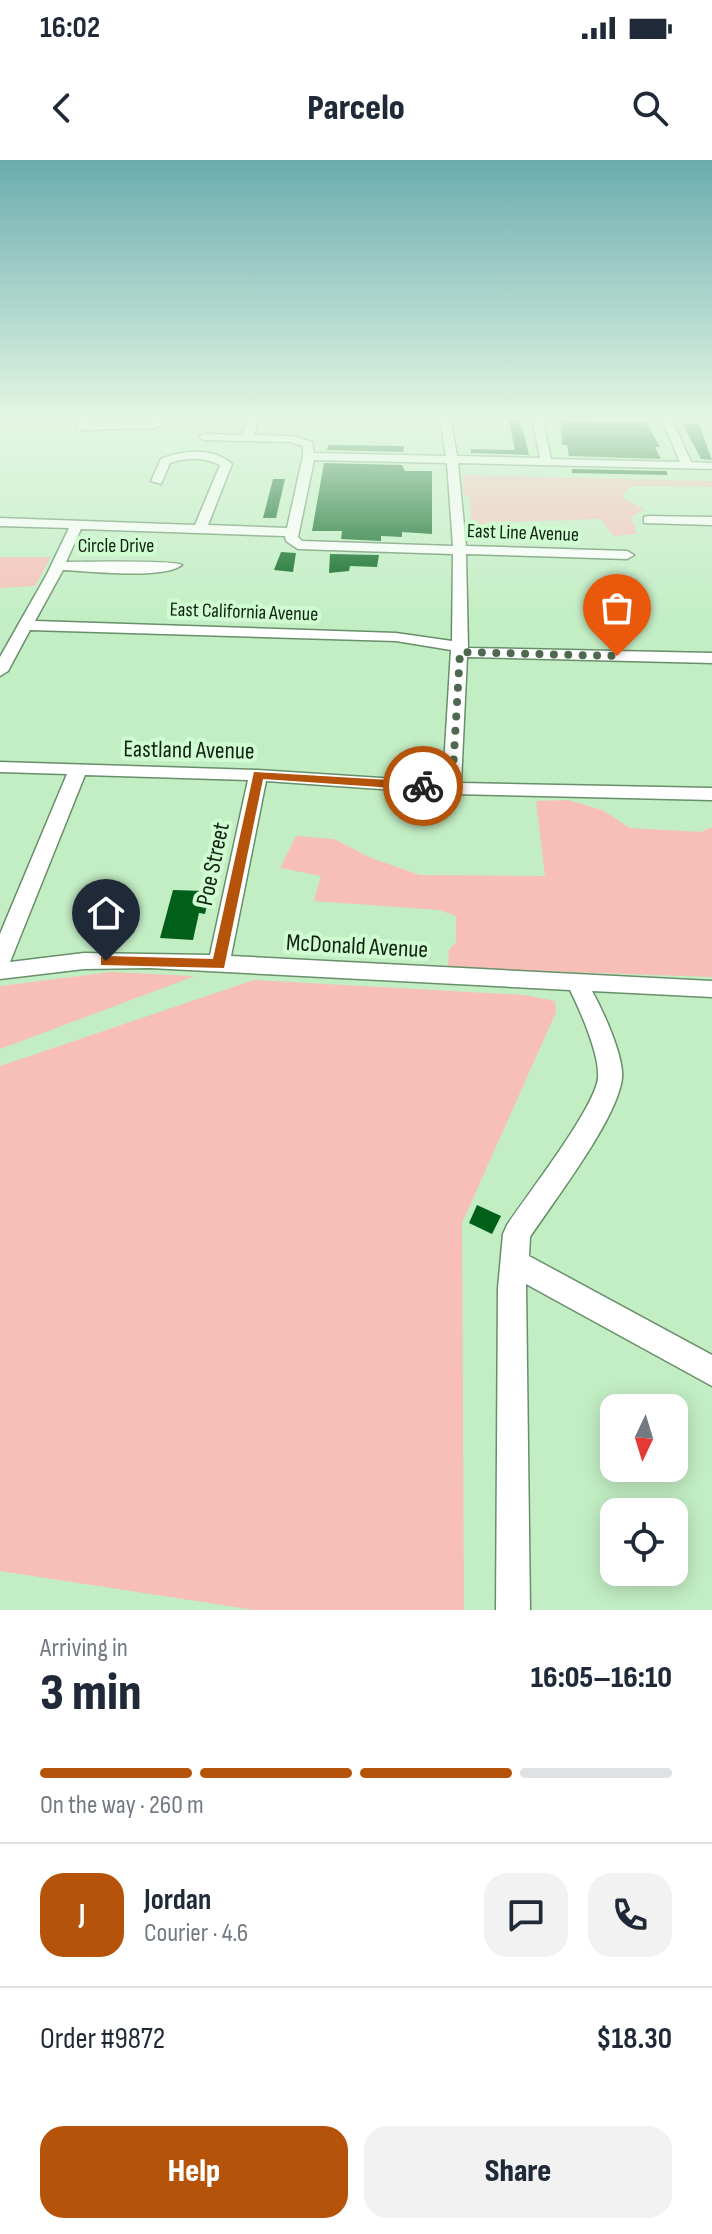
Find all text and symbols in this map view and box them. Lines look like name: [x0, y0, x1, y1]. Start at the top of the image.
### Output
text: 16:02: [40, 10, 100, 46]
icon: back: [40, 86, 84, 130]
icon: search: [628, 86, 672, 130]
text: Parcelo: [307, 87, 405, 130]
street label: East Line Avenue: [467, 519, 579, 547]
street label: Circle Drive: [78, 534, 154, 558]
pin: [583, 574, 651, 656]
icon: bag: [595, 586, 639, 630]
street label: East California Avenue: [169, 597, 319, 627]
street label: Eastland Avenue: [123, 734, 255, 766]
courier: [383, 746, 463, 826]
icon: bike: [401, 764, 445, 808]
street label: Poe Street: [190, 820, 236, 908]
pin: [72, 879, 140, 961]
icon: home: [84, 891, 128, 935]
street label: McDonald Avenue: [285, 928, 429, 964]
north arrow: [600, 1394, 688, 1482]
map controls: [600, 1394, 688, 1586]
button: locate: [600, 1498, 688, 1586]
text: Arriving in: [40, 1633, 128, 1664]
text: 16:05–16:10: [531, 1660, 672, 1696]
text: 3 min: [40, 1662, 142, 1725]
text: On the way · 260 m: [40, 1790, 204, 1821]
button: chat: [484, 1873, 568, 1957]
button: phone: [588, 1873, 672, 1957]
text: Jordan: [144, 1882, 211, 1918]
text: J: [79, 1897, 85, 1933]
text: Courier · 4.6: [144, 1918, 248, 1949]
text: Order #9872: [40, 2021, 165, 2057]
text: $18.30: [596, 2021, 672, 2057]
button: Help: [40, 2126, 348, 2218]
button: Share: [364, 2126, 672, 2218]

